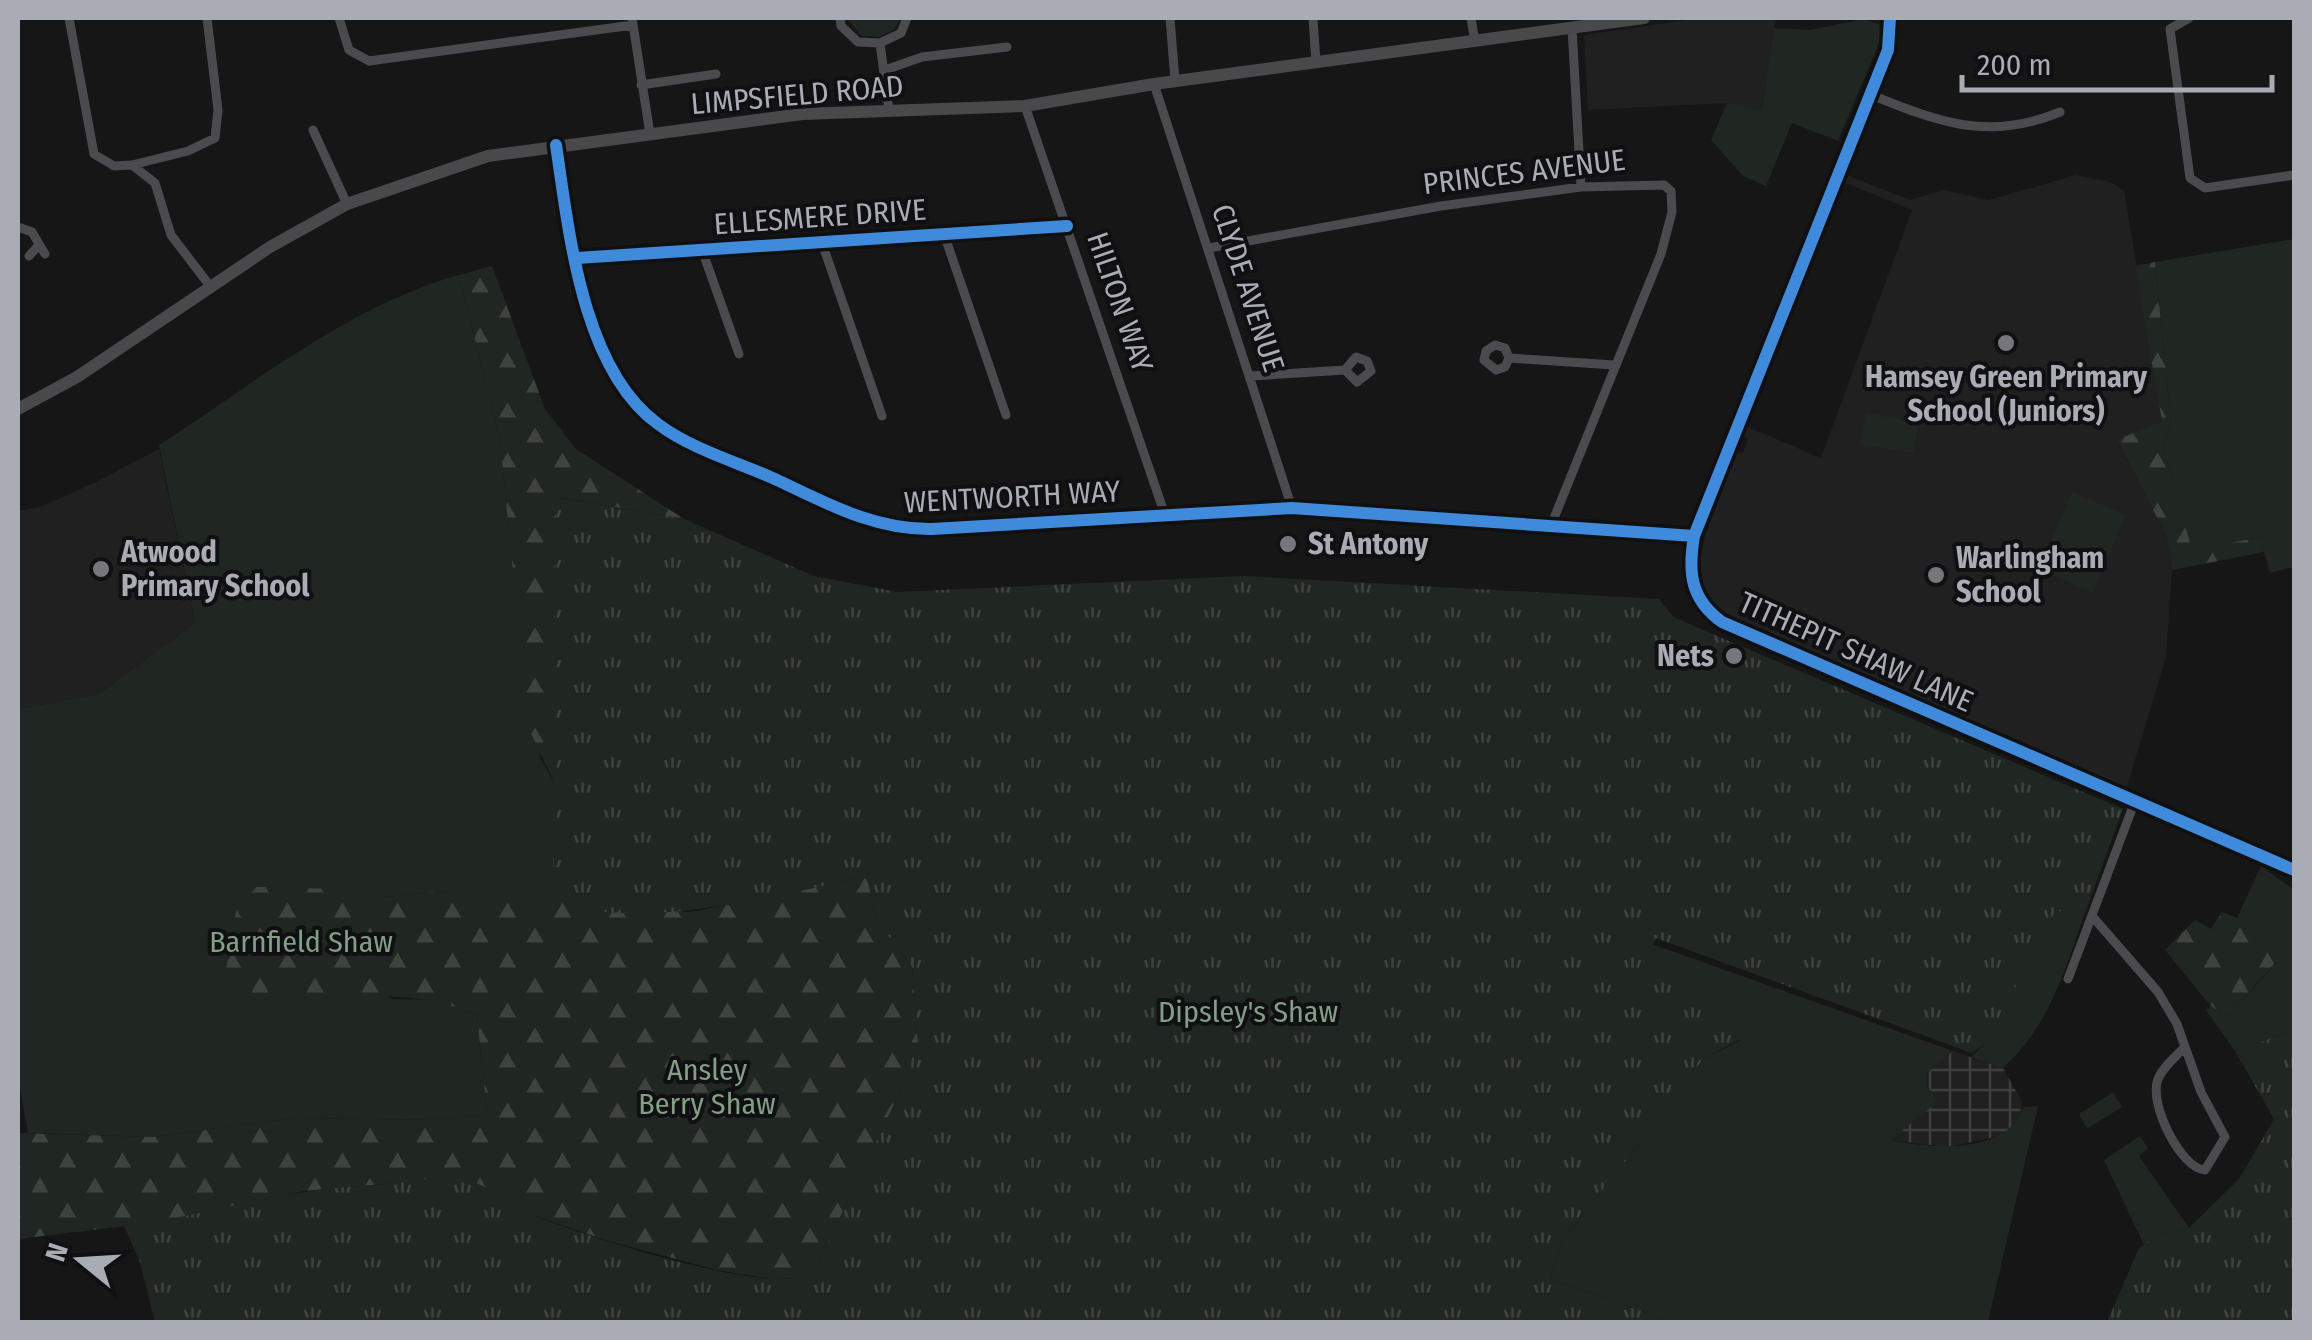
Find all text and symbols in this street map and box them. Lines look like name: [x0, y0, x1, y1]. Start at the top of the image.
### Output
scale bar: [1962, 30, 2272, 92]
text: 200 m: [1977, 47, 2052, 83]
street label: LIMPSFIELD ROAD: [689, 68, 905, 122]
street label: PRINCES AVENUE: [1421, 142, 1627, 202]
street label: ELLESMERE DRIVE: [713, 192, 927, 242]
street label: CLYDE AVENUE: [1204, 200, 1292, 376]
street label: HILTON WAY: [1079, 227, 1161, 377]
marker: Hamsey Green Primary School (Juniors): [1995, 332, 2017, 354]
place label: Hamsey Green Primary School (Juniors): [1865, 359, 2148, 429]
street label: WENTWORTH WAY: [903, 473, 1121, 521]
place label: St Antony: [1308, 526, 1429, 562]
marker: St Antony: [1277, 533, 1299, 555]
place label: Atwood Primary School: [120, 534, 310, 604]
place label: Warlingham School: [1956, 540, 2104, 610]
marker: Atwood Primary School: [90, 558, 112, 580]
marker: Warlingham School: [1925, 564, 1947, 586]
street label: TITHEPIT SHAW LANE: [1734, 584, 1978, 720]
place label: Nets: [1657, 638, 1714, 674]
marker: Nets: [1723, 645, 1745, 667]
park label: Barnfield Shaw: [209, 924, 393, 960]
park label: Dipsley's Shaw: [1158, 994, 1338, 1030]
park label: Ansley Berry Shaw: [638, 1052, 776, 1122]
north arrow: [30, 1210, 130, 1310]
text: N: [38, 1239, 75, 1266]

